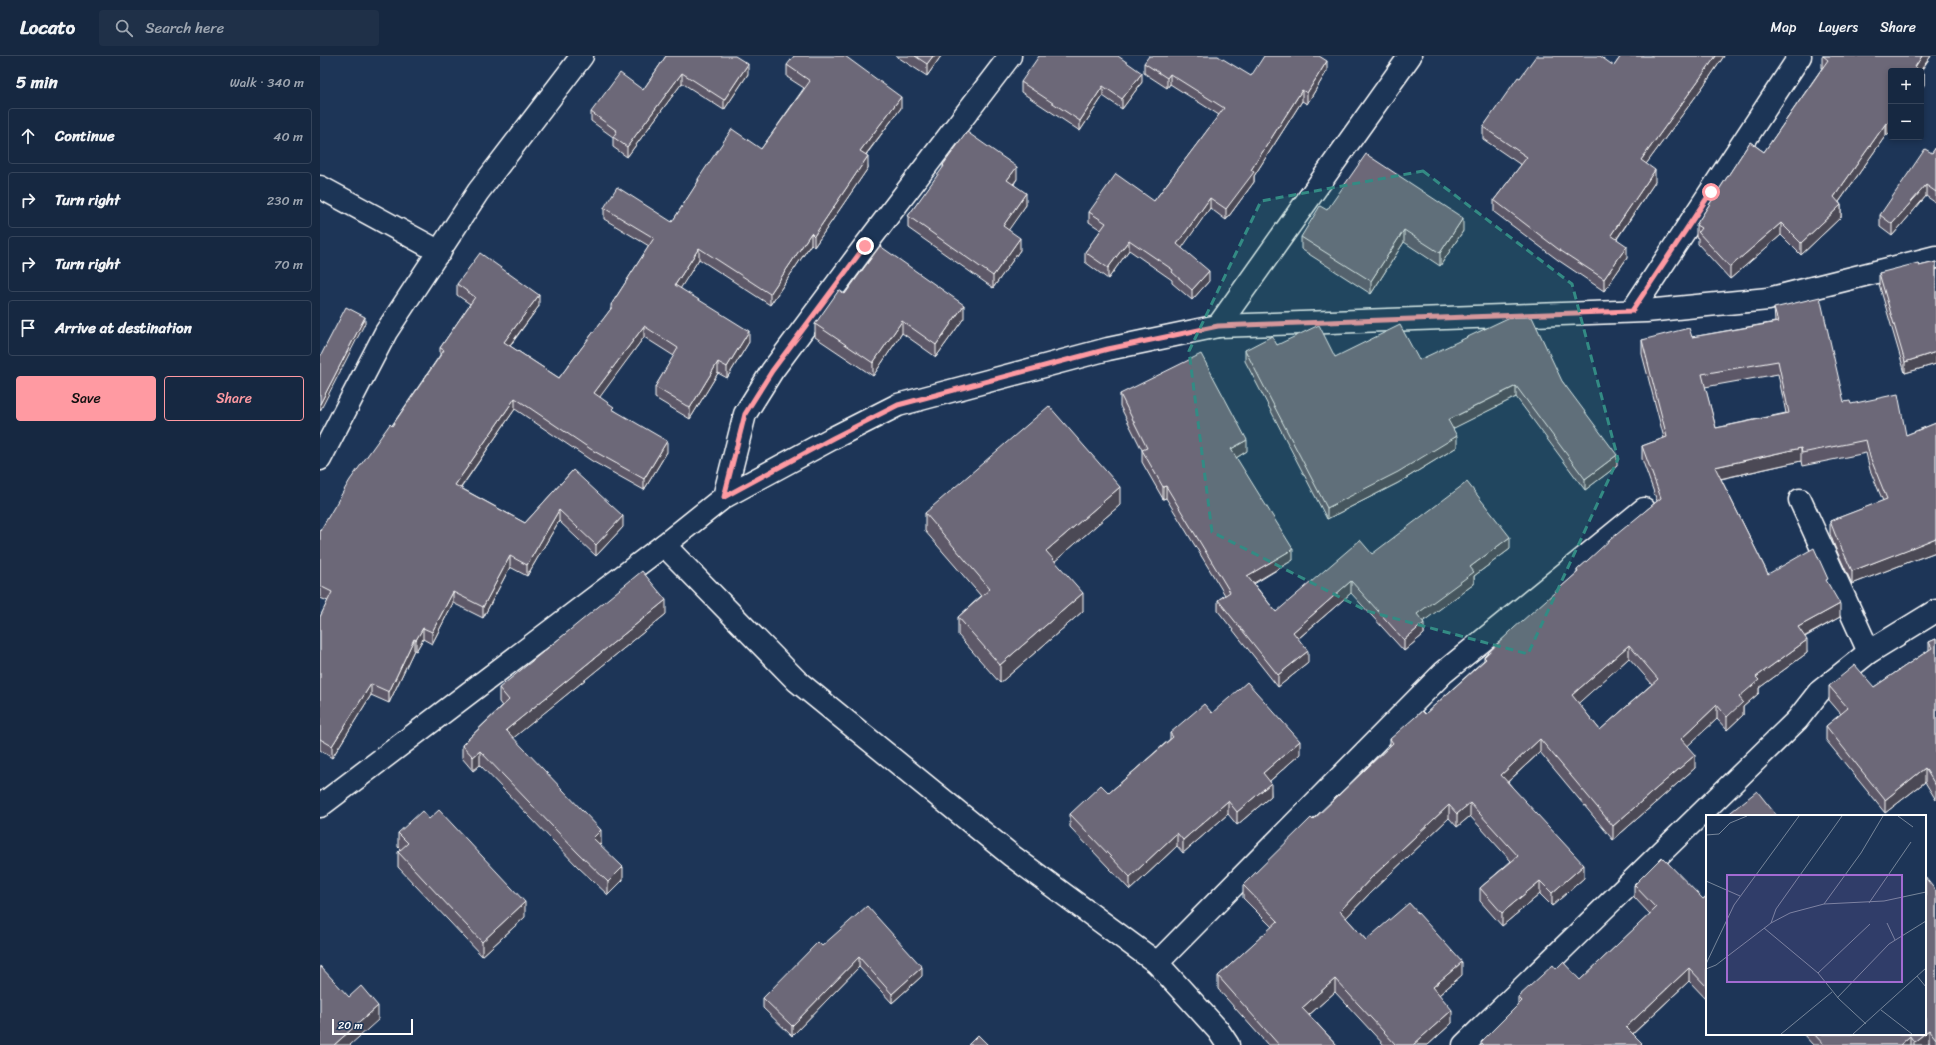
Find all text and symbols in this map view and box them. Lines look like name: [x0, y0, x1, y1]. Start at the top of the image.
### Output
search box: [99, 10, 379, 46]
text: Locato: [20, 11, 75, 44]
text: Search here: [145, 15, 224, 41]
text: Map: [1771, 15, 1796, 40]
text: Layers: [1818, 15, 1858, 40]
text: Share: [1880, 15, 1916, 40]
icon: search: [113, 17, 135, 39]
text: 5 min: [16, 67, 58, 97]
map controls: [1888, 68, 1924, 140]
button: +: [1888, 68, 1924, 104]
text: Walk · 340 m: [230, 71, 304, 94]
button: −: [1888, 104, 1924, 140]
text: Continue: [55, 123, 115, 149]
icon: ahead: [17, 125, 39, 147]
text: 40 m: [273, 125, 303, 148]
route start: [1702, 183, 1720, 201]
text: Turn right: [55, 187, 120, 213]
icon: right: [17, 189, 39, 211]
text: 230 m: [267, 189, 303, 212]
route end: [856, 237, 874, 255]
text: Turn right: [55, 251, 120, 277]
icon: right: [17, 253, 39, 275]
text: 70 m: [274, 253, 303, 276]
text: Arrive at destination: [55, 315, 192, 341]
icon: arrive: [17, 317, 39, 339]
button: Save: [16, 376, 156, 421]
button: Share: [164, 376, 304, 421]
inset map: [1706, 815, 1926, 1035]
text: 20 m: [338, 1016, 363, 1035]
scale bar: [332, 1017, 413, 1036]

